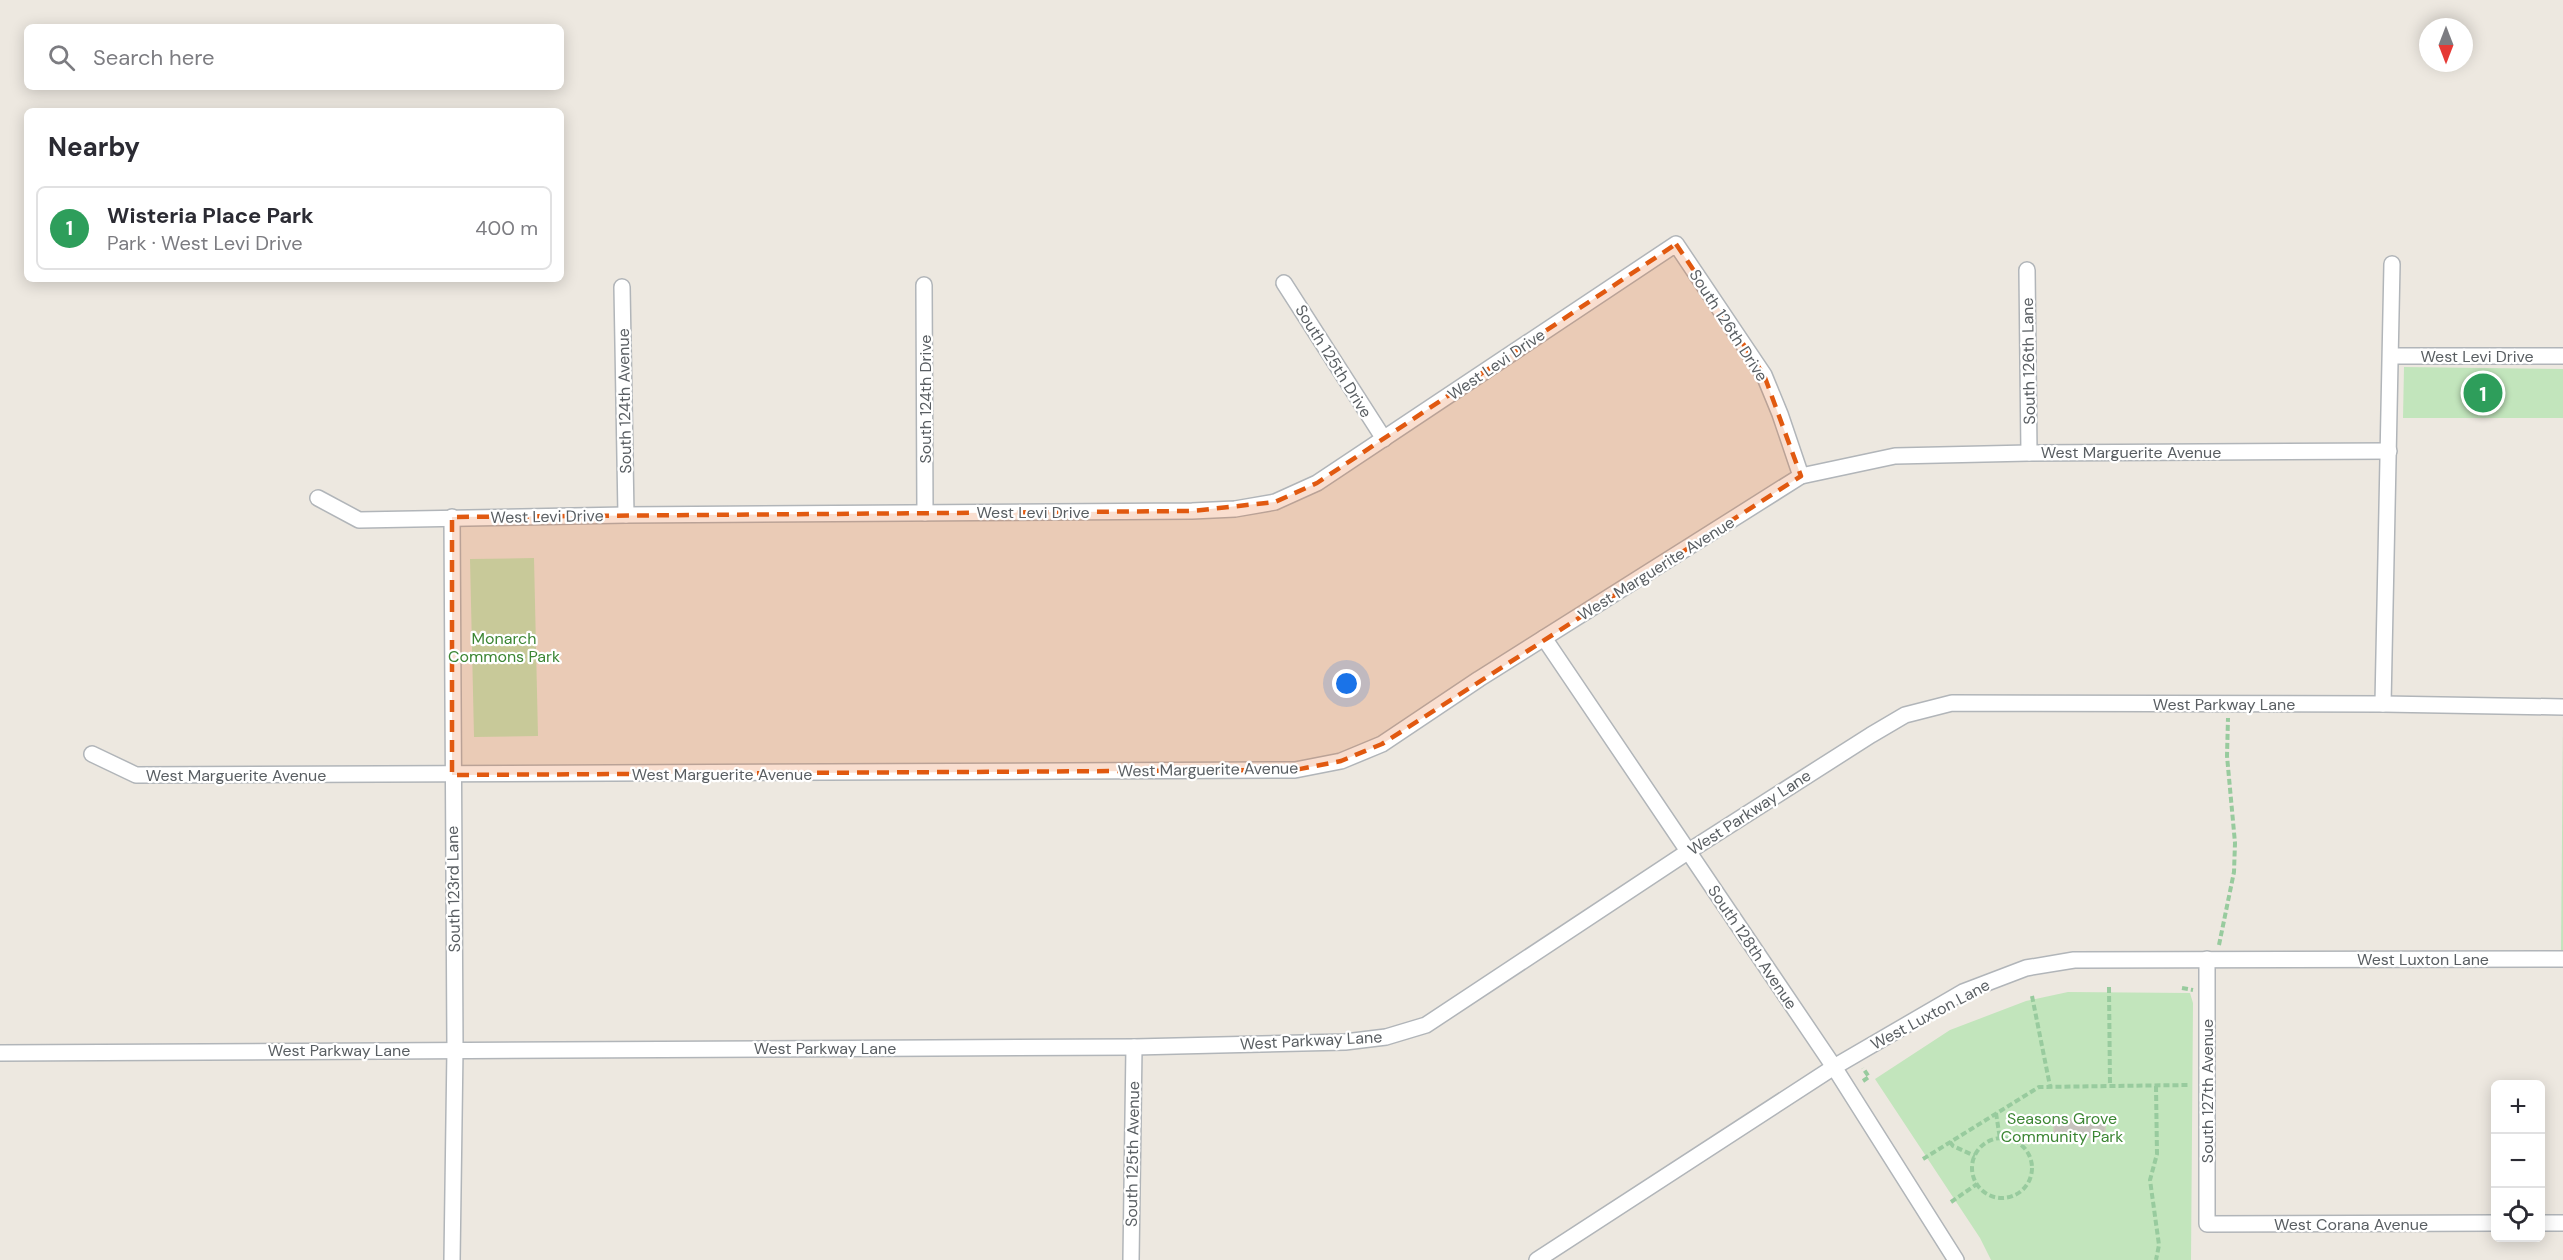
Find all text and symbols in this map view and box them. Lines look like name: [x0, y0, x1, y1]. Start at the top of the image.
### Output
north arrow: [2419, 18, 2473, 72]
search box: [24, 24, 564, 90]
icon: search: [45, 41, 78, 74]
text: Search here: [93, 43, 214, 72]
text: Nearby: [48, 130, 140, 164]
text: Wisteria Place Park: [107, 201, 314, 230]
text: 1: [66, 215, 73, 241]
text: 400 m: [475, 215, 538, 241]
text: Park · West Levi Drive: [107, 230, 303, 256]
street label: South 126th Drive: [1684, 265, 1773, 385]
street label: South 126th Lane: [2017, 297, 2040, 425]
street label: South 125th Drive: [1290, 301, 1377, 422]
street label: West Levi Drive: [1443, 324, 1549, 405]
street label: South 124th Avenue: [613, 328, 636, 474]
street label: South 124th Drive: [915, 335, 936, 463]
street label: West Levi Drive: [2420, 346, 2534, 367]
pin: 1: [2464, 370, 2502, 416]
street label: West Marguerite Avenue: [2041, 442, 2221, 463]
street label: West Levi Drive: [976, 502, 1090, 523]
street label: West Levi Drive: [490, 505, 604, 528]
street label: West Marguerite Avenue: [1574, 512, 1738, 625]
park label: Monarch Commons Park: [448, 628, 560, 667]
your location: [1332, 669, 1361, 698]
street label: West Parkway Lane: [2153, 694, 2295, 715]
street label: West Marguerite Avenue: [1118, 757, 1298, 782]
street label: West Marguerite Avenue: [632, 764, 812, 785]
street label: West Marguerite Avenue: [146, 765, 326, 786]
street label: West Parkway Lane: [1684, 765, 1815, 860]
street label: South 123rd Lane: [442, 825, 465, 952]
street label: South 128th Avenue: [1703, 881, 1802, 1013]
street label: West Luxton Lane: [2357, 949, 2489, 970]
street label: West Luxton Lane: [1867, 974, 1993, 1055]
street label: South 127th Avenue: [2197, 1019, 2218, 1163]
street label: West Parkway Lane: [1239, 1026, 1383, 1055]
street label: West Parkway Lane: [754, 1038, 896, 1059]
street label: West Parkway Lane: [268, 1040, 410, 1061]
map controls: [2491, 1080, 2545, 1242]
button: +: [2491, 1080, 2545, 1134]
street label: South 125th Avenue: [1121, 1081, 1144, 1227]
park label: Seasons Grove Community Park: [2001, 1108, 2123, 1147]
button: −: [2491, 1134, 2545, 1188]
button: locate: [2491, 1188, 2545, 1242]
street label: West Corana Avenue: [2274, 1214, 2428, 1235]

